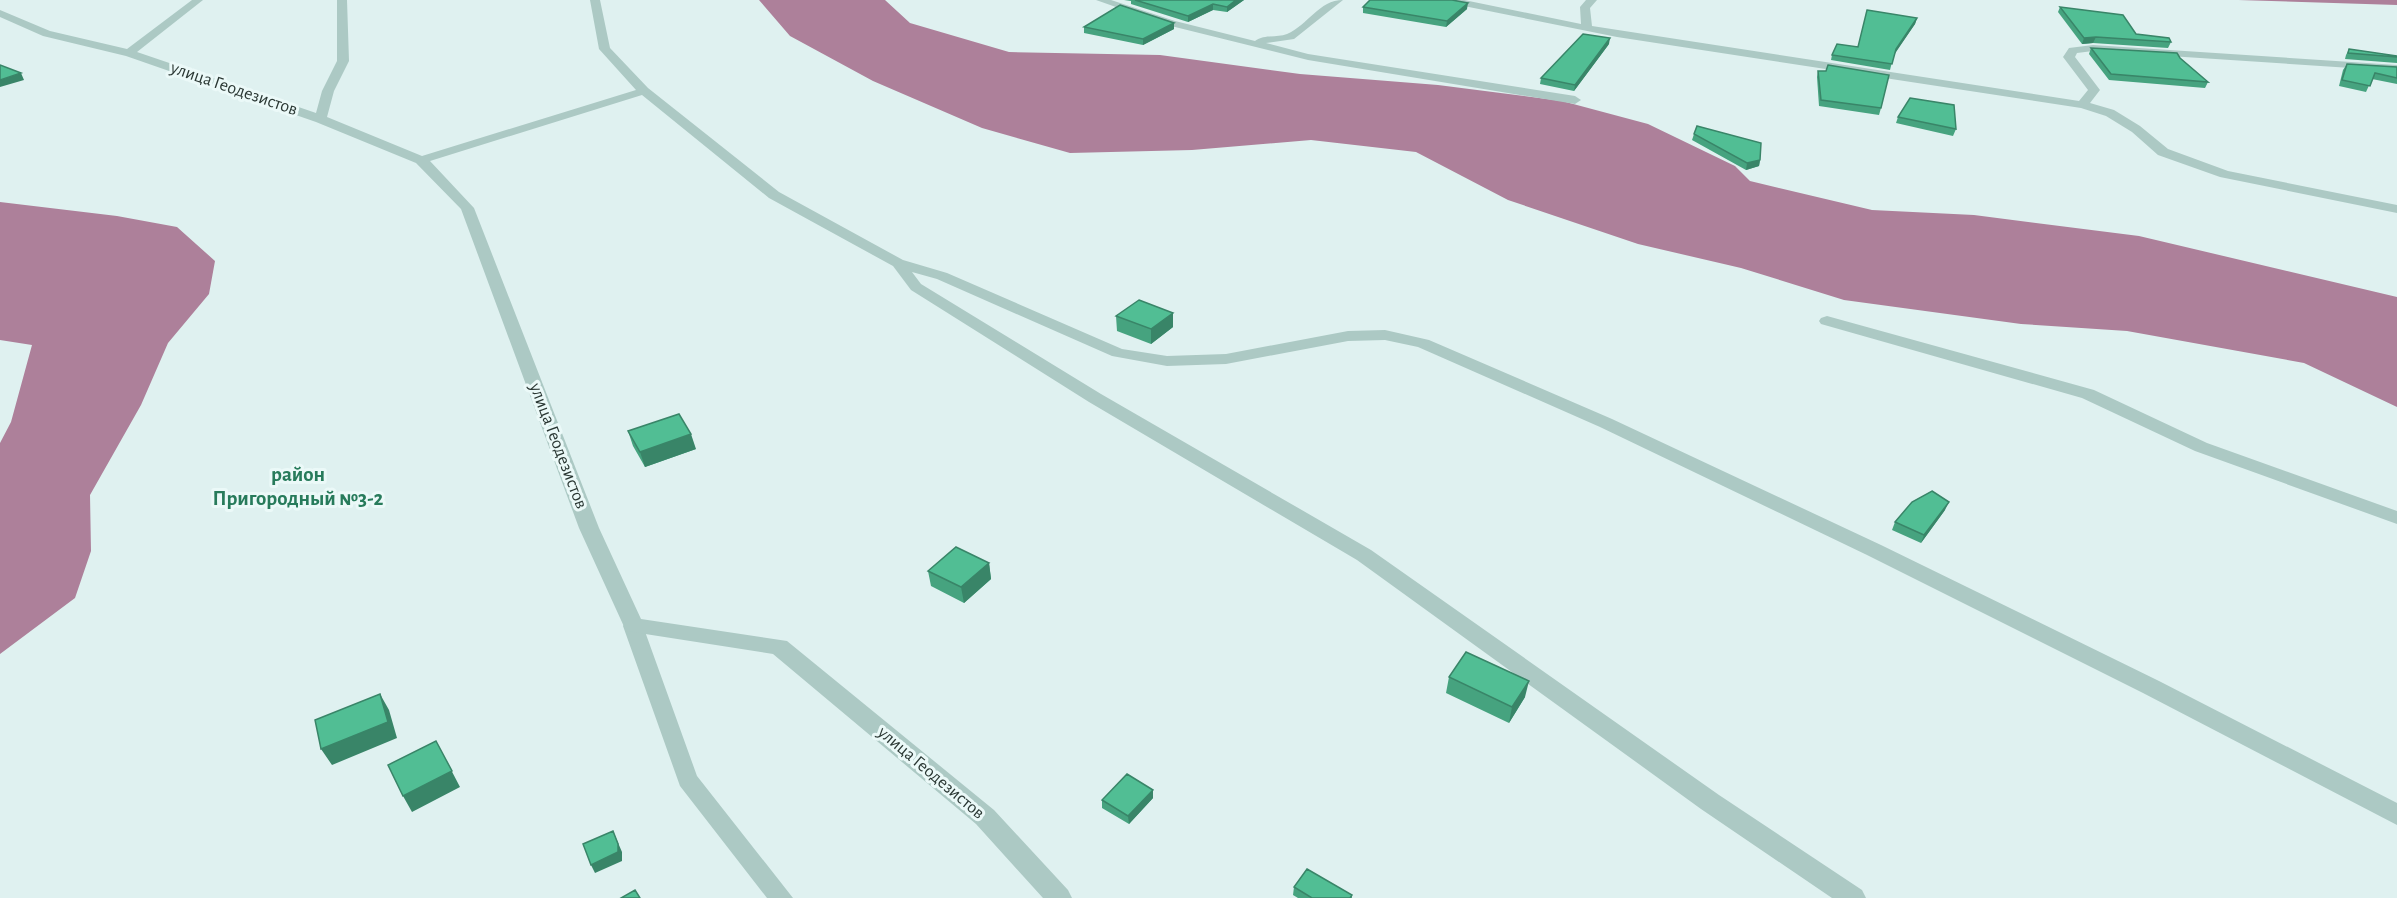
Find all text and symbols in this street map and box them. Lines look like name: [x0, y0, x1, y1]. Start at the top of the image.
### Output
street label: улица Геодезистов: [167, 59, 300, 119]
street label: улица Геодезистов: [525, 380, 590, 511]
district label: район Пригородный №3-2: [213, 464, 384, 509]
street label: улица Геодезистов: [874, 723, 988, 823]

